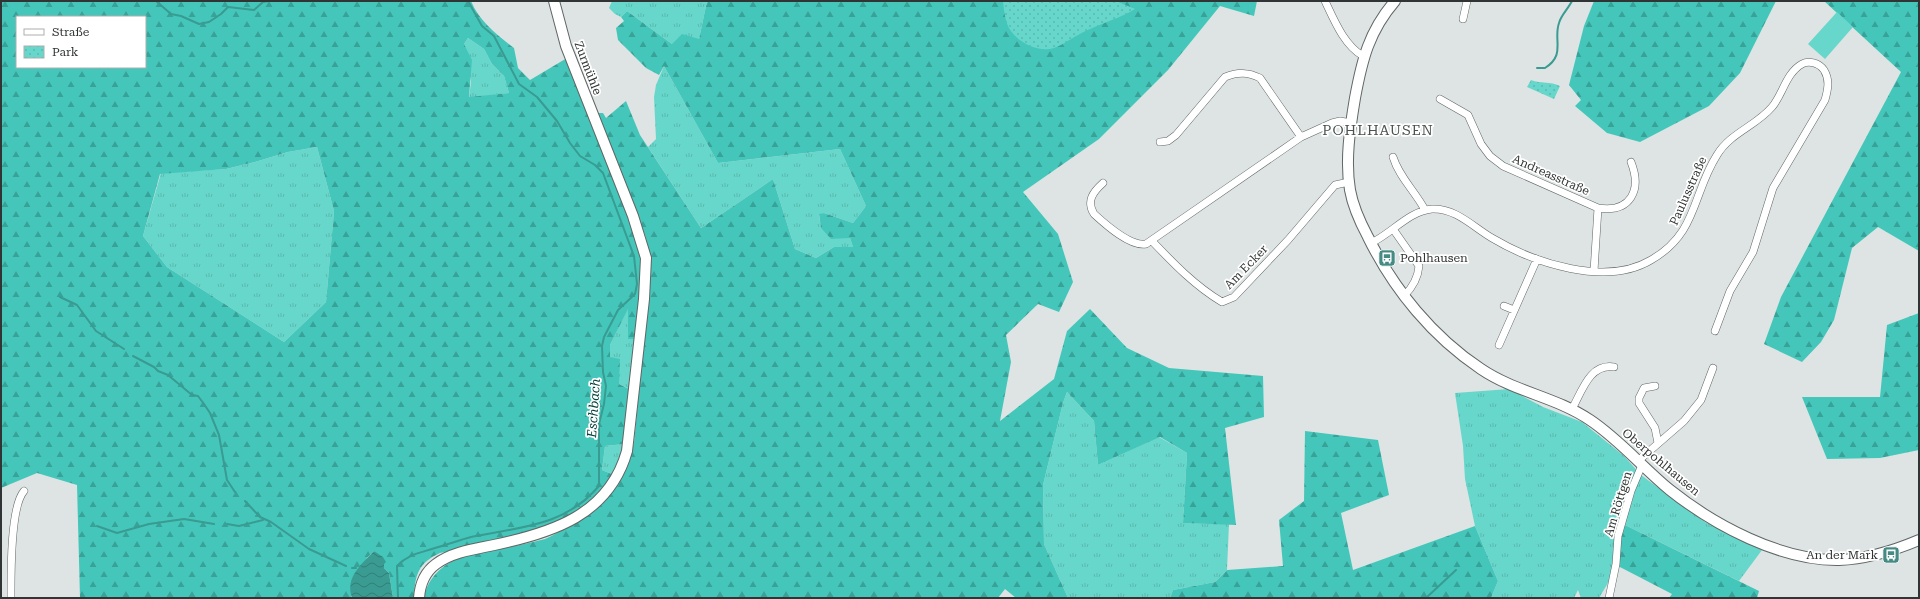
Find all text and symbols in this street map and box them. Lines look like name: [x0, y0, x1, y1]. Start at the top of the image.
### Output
legend: [16, 16, 146, 68]
text: Straße: [52, 25, 90, 39]
street label: Zurmühle: [571, 39, 605, 97]
text: Park: [52, 45, 79, 59]
district label: POHLHAUSEN: [1322, 122, 1434, 138]
street label: Andreasstraße: [1510, 152, 1592, 198]
street label: Paulusstraße: [1667, 154, 1710, 228]
street label: Am Ecker: [1222, 242, 1270, 292]
bus stop icon: Pohlhausen: [1377, 248, 1397, 268]
place label: Pohlhausen: [1400, 251, 1468, 265]
water label: Eschbach: [584, 378, 603, 439]
street label: Oberpohlhausen: [1619, 425, 1703, 499]
street label: Am Röttgen: [1601, 469, 1635, 538]
bus stop icon: An der Mark: [1881, 545, 1901, 565]
place label: An der Mark: [1806, 548, 1878, 562]

